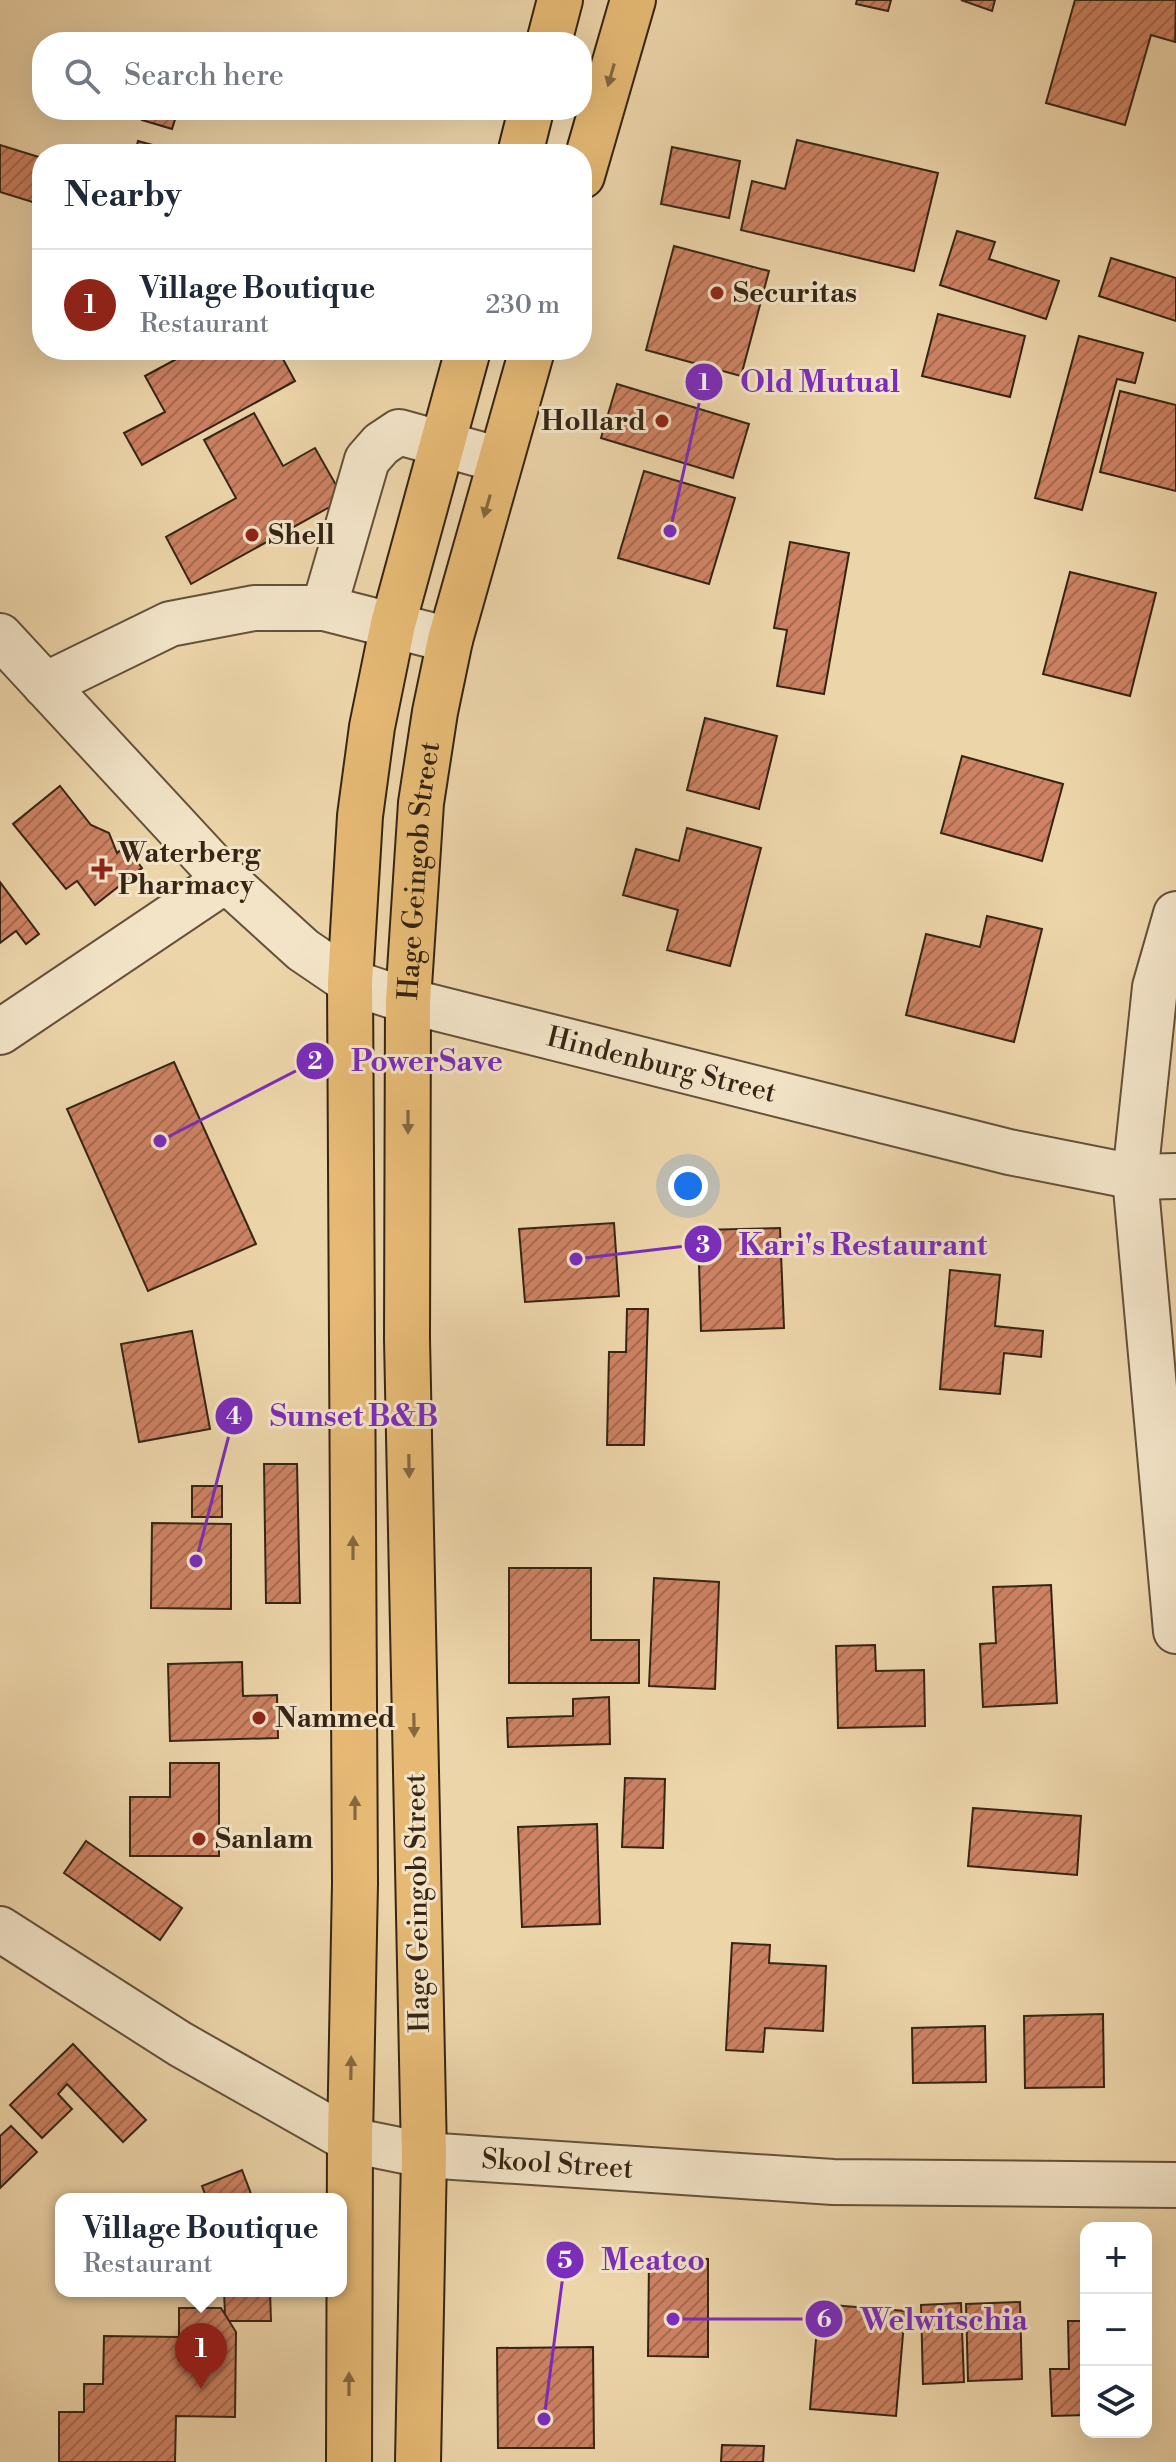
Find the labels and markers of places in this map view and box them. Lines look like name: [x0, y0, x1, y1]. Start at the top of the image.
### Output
place label: Securitas: [733, 276, 857, 311]
marker: Securitas: [708, 284, 726, 302]
callout: Old Mutual: [684, 355, 916, 409]
place label: Hollard: [541, 404, 646, 439]
marker: Hollard: [653, 412, 671, 430]
place label: Shell: [268, 518, 335, 553]
marker: Shell: [243, 526, 261, 544]
place label: Waterberg Pharmacy: [117, 836, 262, 903]
marker: Waterberg Pharmacy: [93, 860, 111, 878]
callout: PowerSave: [295, 1034, 519, 1088]
callout: Kari's Restaurant: [683, 1217, 1003, 1271]
callout: Sunset B&B: [214, 1389, 454, 1443]
place label: Nammed: [275, 1701, 396, 1736]
marker: Nammed: [250, 1709, 268, 1727]
place label: Sanlam: [215, 1822, 314, 1857]
marker: Sanlam: [190, 1830, 208, 1848]
callout: Meatco: [545, 2233, 721, 2287]
callout: Welwitschia: [804, 2292, 1044, 2346]
pin: 1: [175, 2323, 227, 2389]

